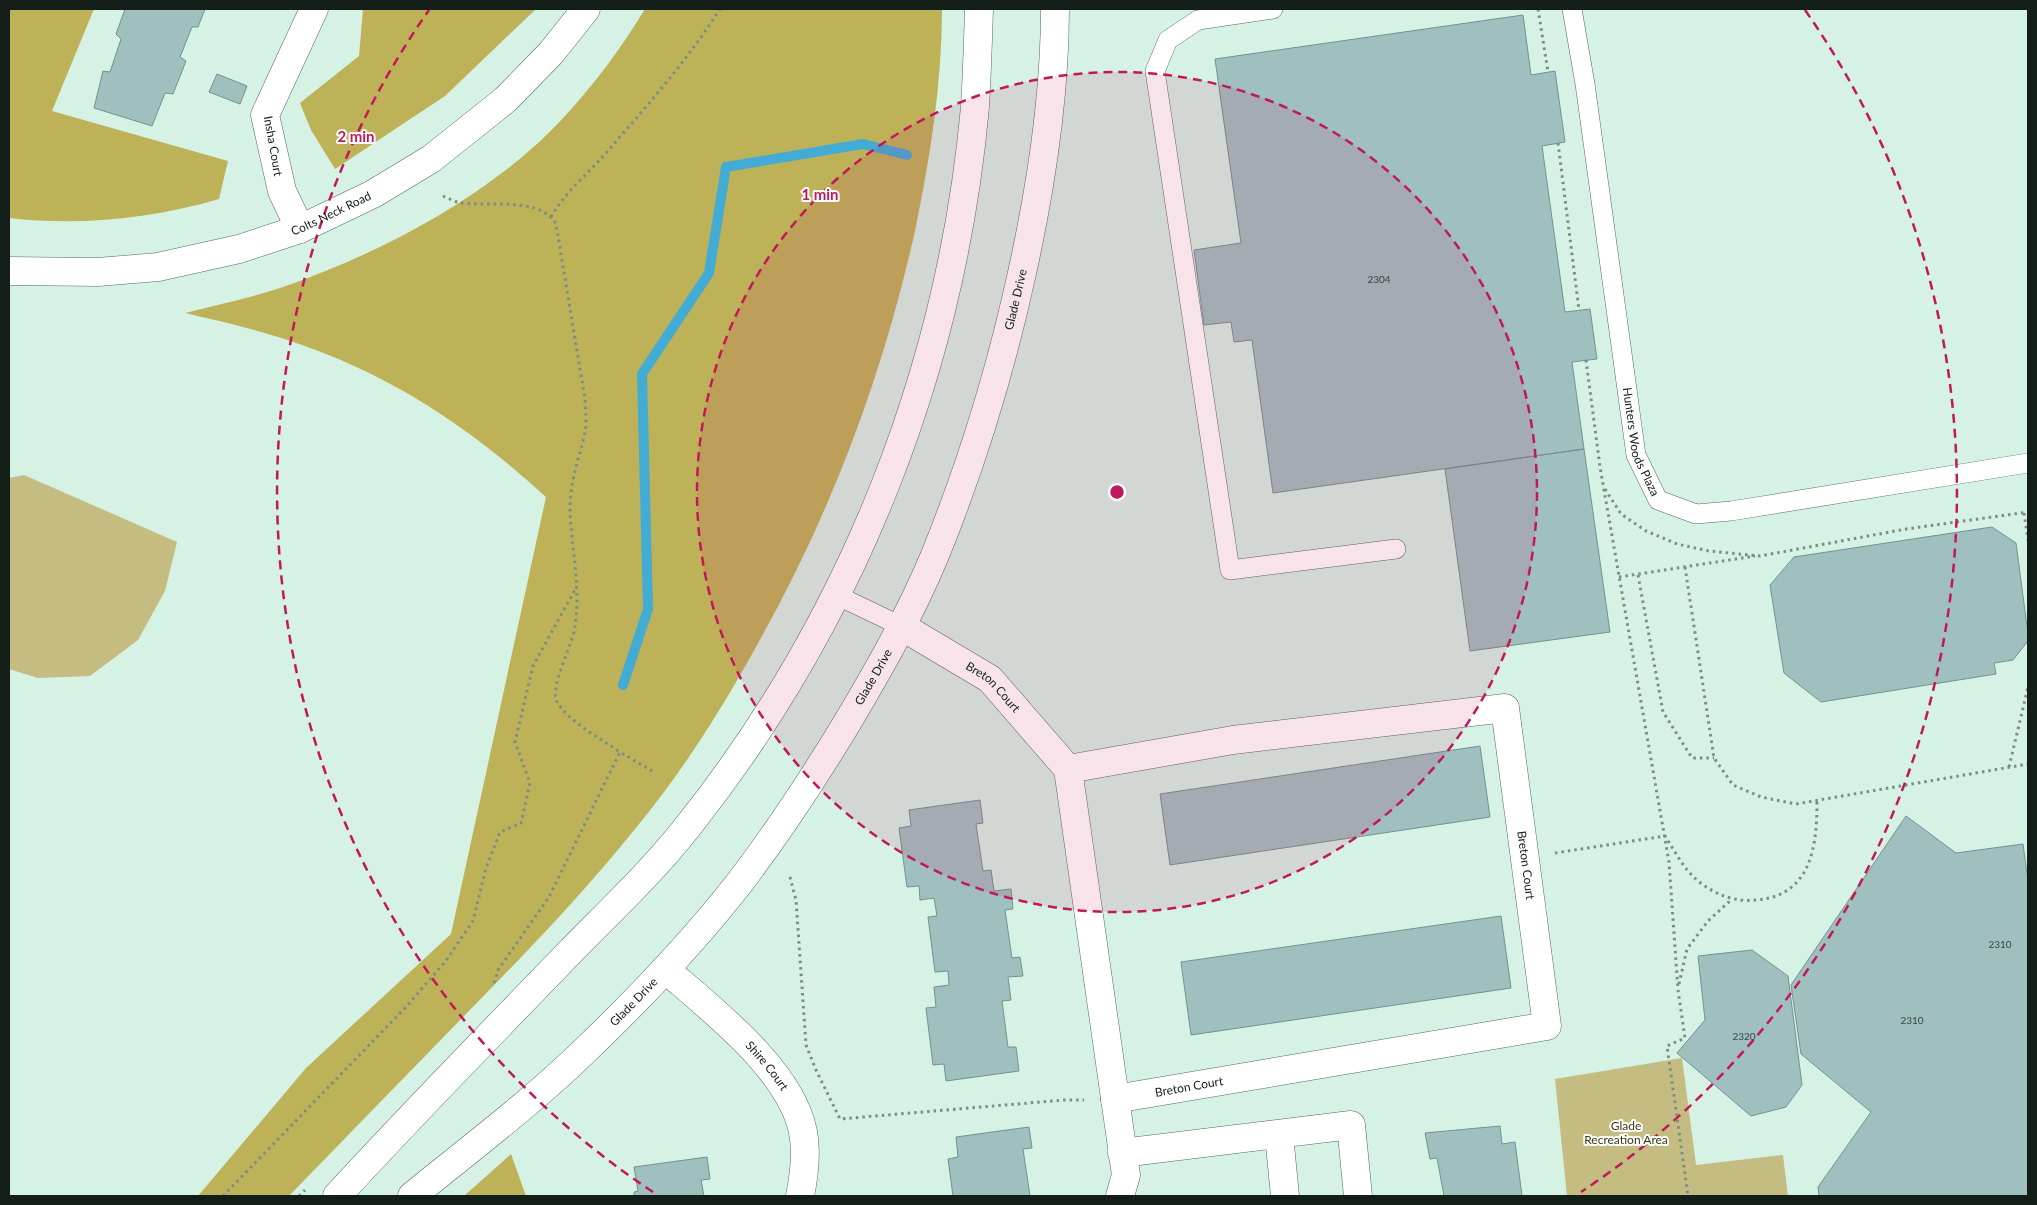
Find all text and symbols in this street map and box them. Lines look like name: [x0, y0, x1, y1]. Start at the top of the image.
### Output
street label: Insha Court: [261, 115, 286, 178]
text: 2 min: [337, 127, 375, 145]
text: 1 min: [801, 185, 839, 203]
street label: Colts Neck Road: [289, 188, 373, 238]
street label: Glade Drive: [1001, 267, 1030, 332]
house number: 2304: [1367, 273, 1391, 285]
street label: Hunters Woods Plaza: [1620, 386, 1663, 499]
centre of rings: [1108, 483, 1126, 501]
street label: Glade Drive: [851, 646, 895, 708]
street label: Breton Court: [963, 658, 1024, 716]
street label: Breton Court: [1514, 830, 1538, 901]
house number: 2310: [1988, 938, 2012, 950]
street label: Glade Drive: [606, 974, 661, 1029]
house number: 2310: [1900, 1014, 1924, 1026]
house number: 2320: [1732, 1030, 1756, 1042]
street label: Shire Court: [743, 1038, 792, 1094]
street label: Breton Court: [1154, 1073, 1225, 1100]
park label: Glade Recreation Area: [1584, 1118, 1668, 1147]

